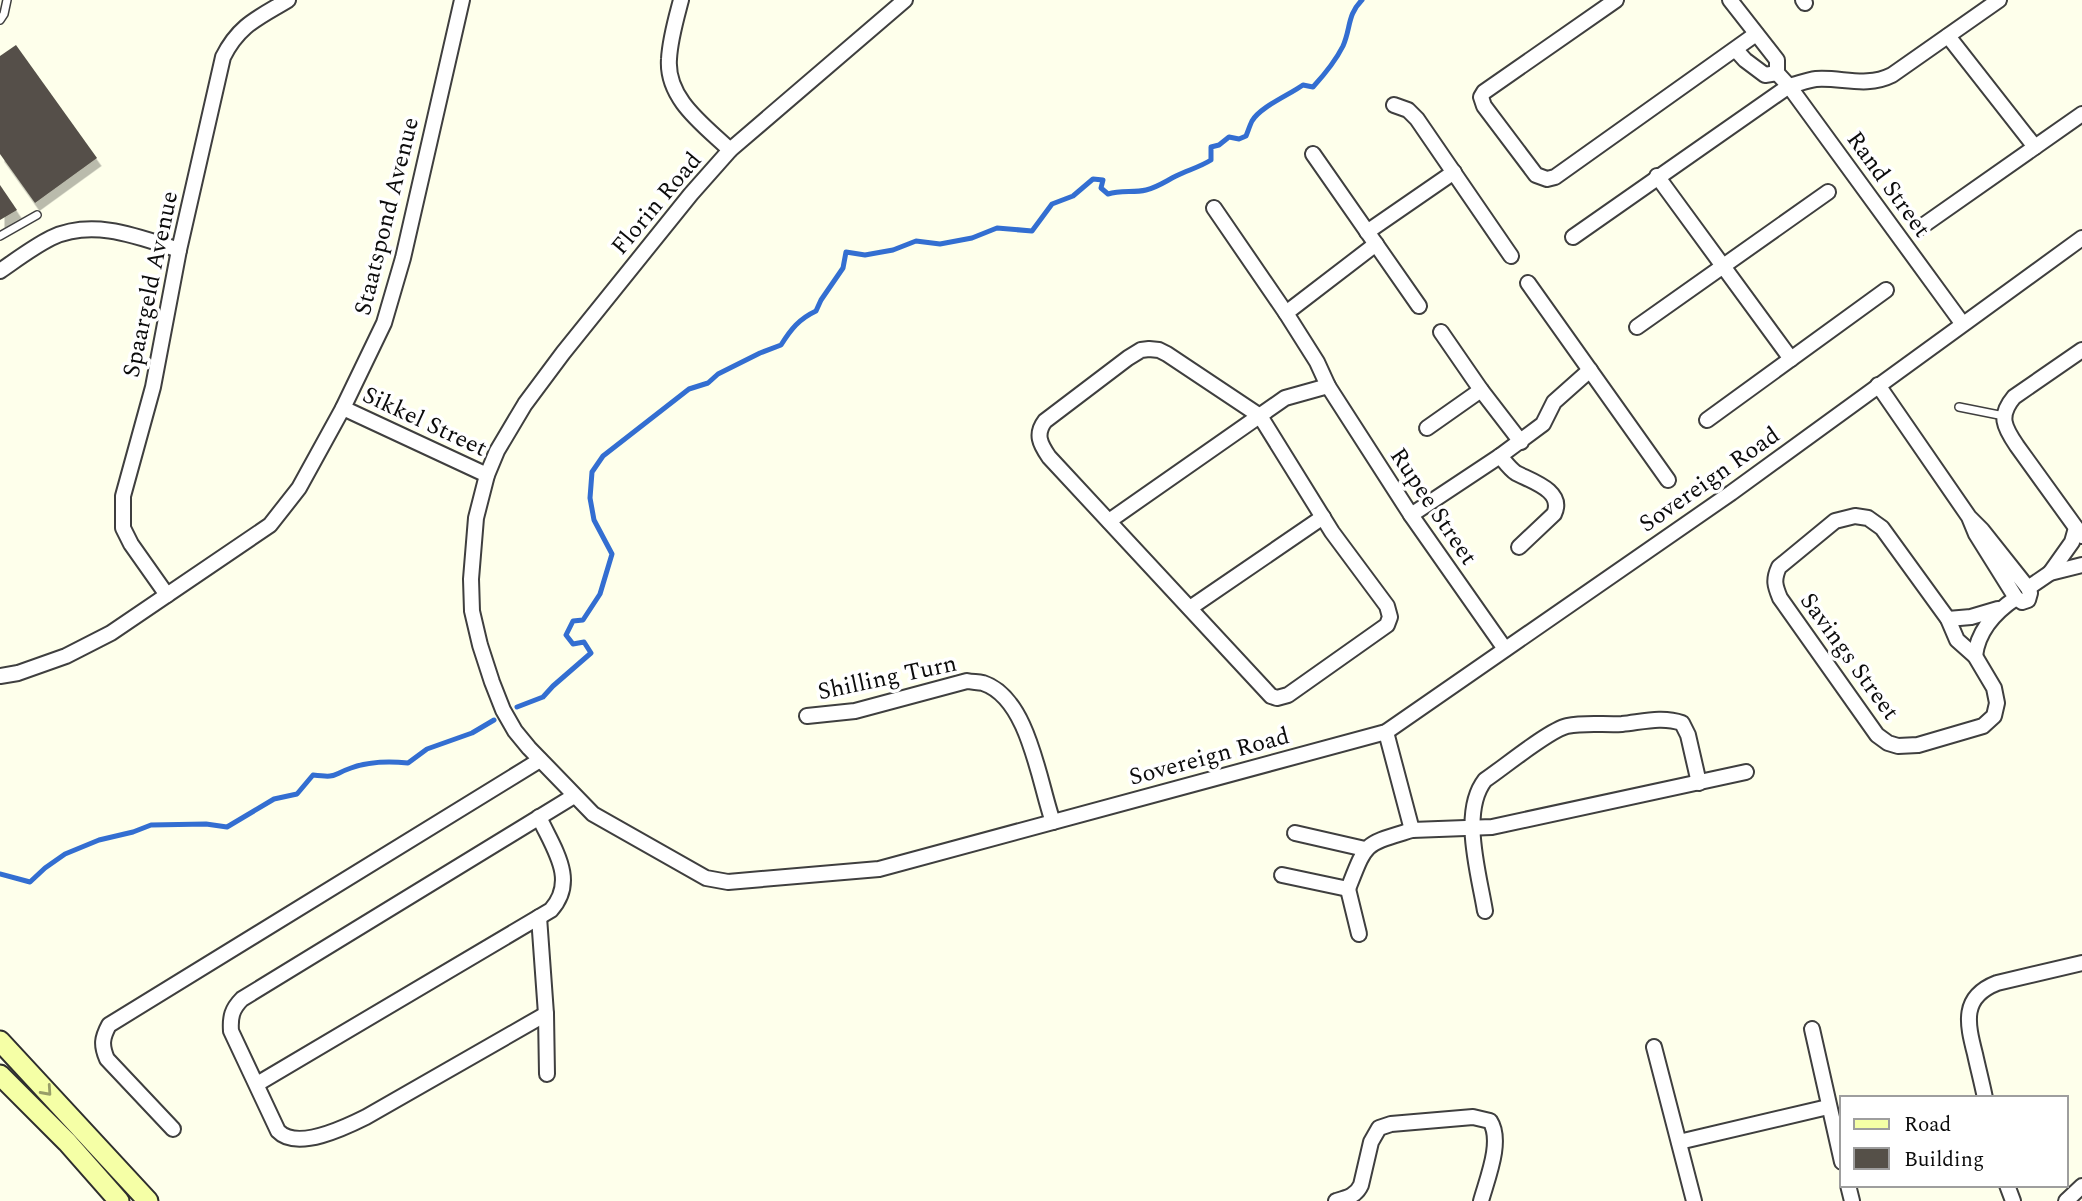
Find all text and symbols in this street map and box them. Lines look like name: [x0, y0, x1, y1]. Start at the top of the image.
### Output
street label: Staatspond Avenue: [345, 113, 429, 319]
street label: Rand Street: [1837, 124, 1939, 245]
street label: Florin Road: [603, 144, 711, 263]
street label: Spaargeld Avenue: [114, 188, 188, 381]
street label: Sikkel Street: [356, 377, 493, 467]
street label: Sovereign Road: [1632, 418, 1787, 542]
street label: Rupee Street: [1380, 440, 1486, 573]
street label: Savings Street: [1791, 585, 1908, 728]
street label: Shilling Turn: [814, 646, 960, 710]
street label: Sovereign Road: [1125, 718, 1294, 796]
one-way arrow: [39, 1083, 52, 1096]
legend: [1840, 1096, 2068, 1187]
text: Road: [1904, 1109, 1951, 1141]
text: Building: [1904, 1144, 1984, 1176]

